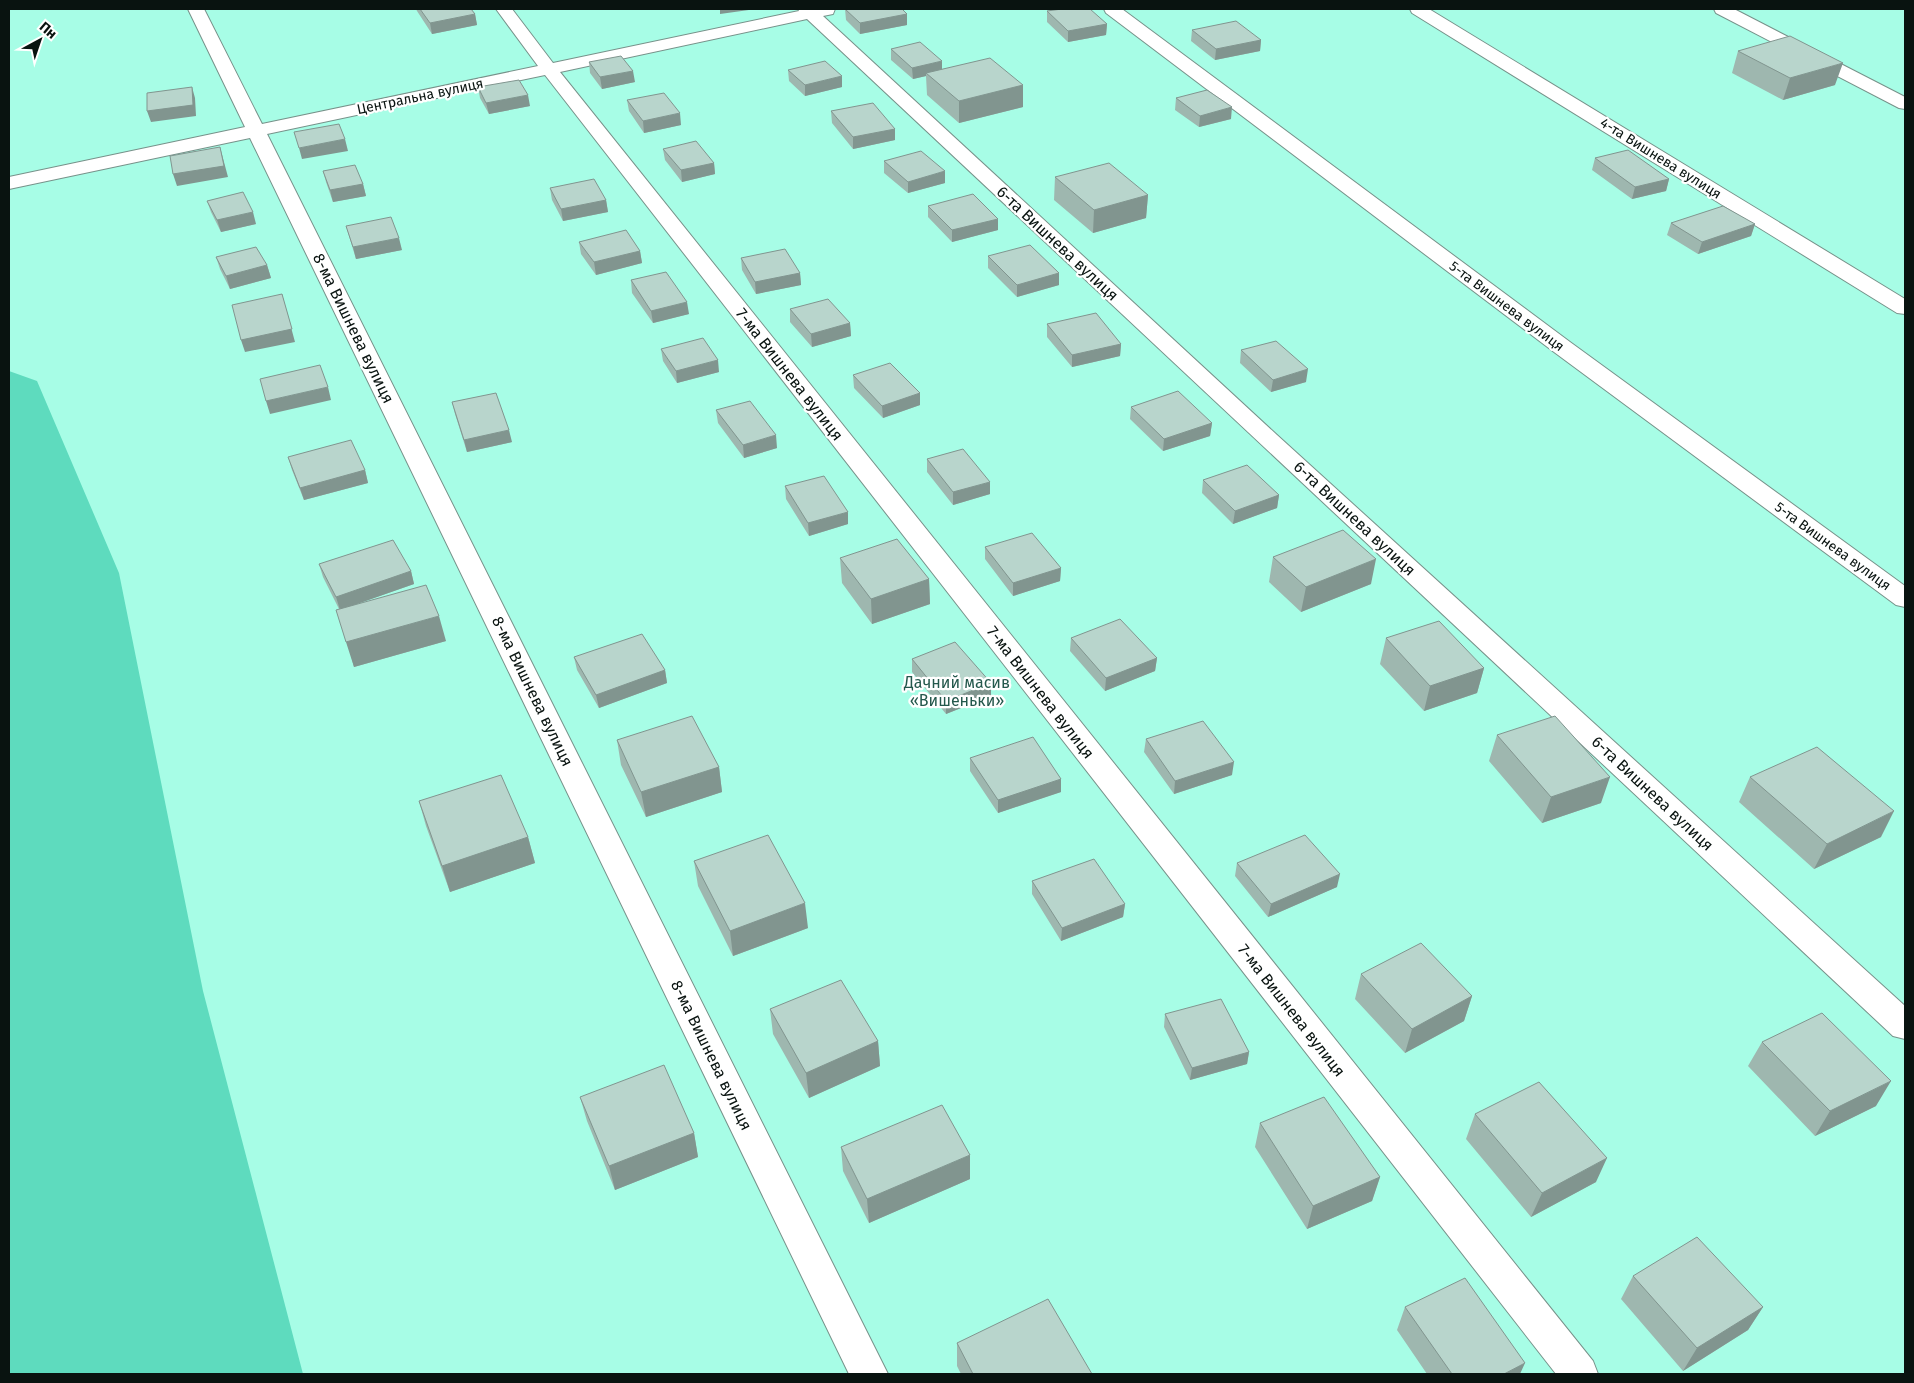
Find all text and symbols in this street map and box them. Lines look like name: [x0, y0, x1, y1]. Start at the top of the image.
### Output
north arrow: [15, 15, 65, 65]
text: Пн: [36, 18, 60, 43]
street label: Центральна вулиця: [355, 75, 485, 118]
street label: 4-та Вишнева вулиця: [1597, 114, 1725, 203]
street label: 6-та Вишнева вулиця: [993, 182, 1123, 305]
street label: 8-ма Вишнева вулиця: [309, 250, 398, 406]
street label: 5-та Вишнева вулиця: [1446, 258, 1567, 355]
street label: 7-ма Вишнева вулиця: [732, 304, 847, 444]
street label: 6-та Вишнева вулиця: [1290, 457, 1420, 580]
street label: 5-та Вишнева вулиця: [1771, 499, 1894, 594]
street label: 8-ма Вишнева вулиця: [488, 613, 577, 769]
street label: 7-ма Вишнева вулиця: [983, 622, 1098, 762]
park label: Дачний масив «Вишеньки»: [903, 673, 1010, 710]
street label: 6-та Вишнева вулиця: [1588, 732, 1718, 855]
street label: 7-ма Вишнева вулиця: [1234, 940, 1349, 1080]
street label: 8-ма Вишнева вулиця: [667, 977, 756, 1133]

